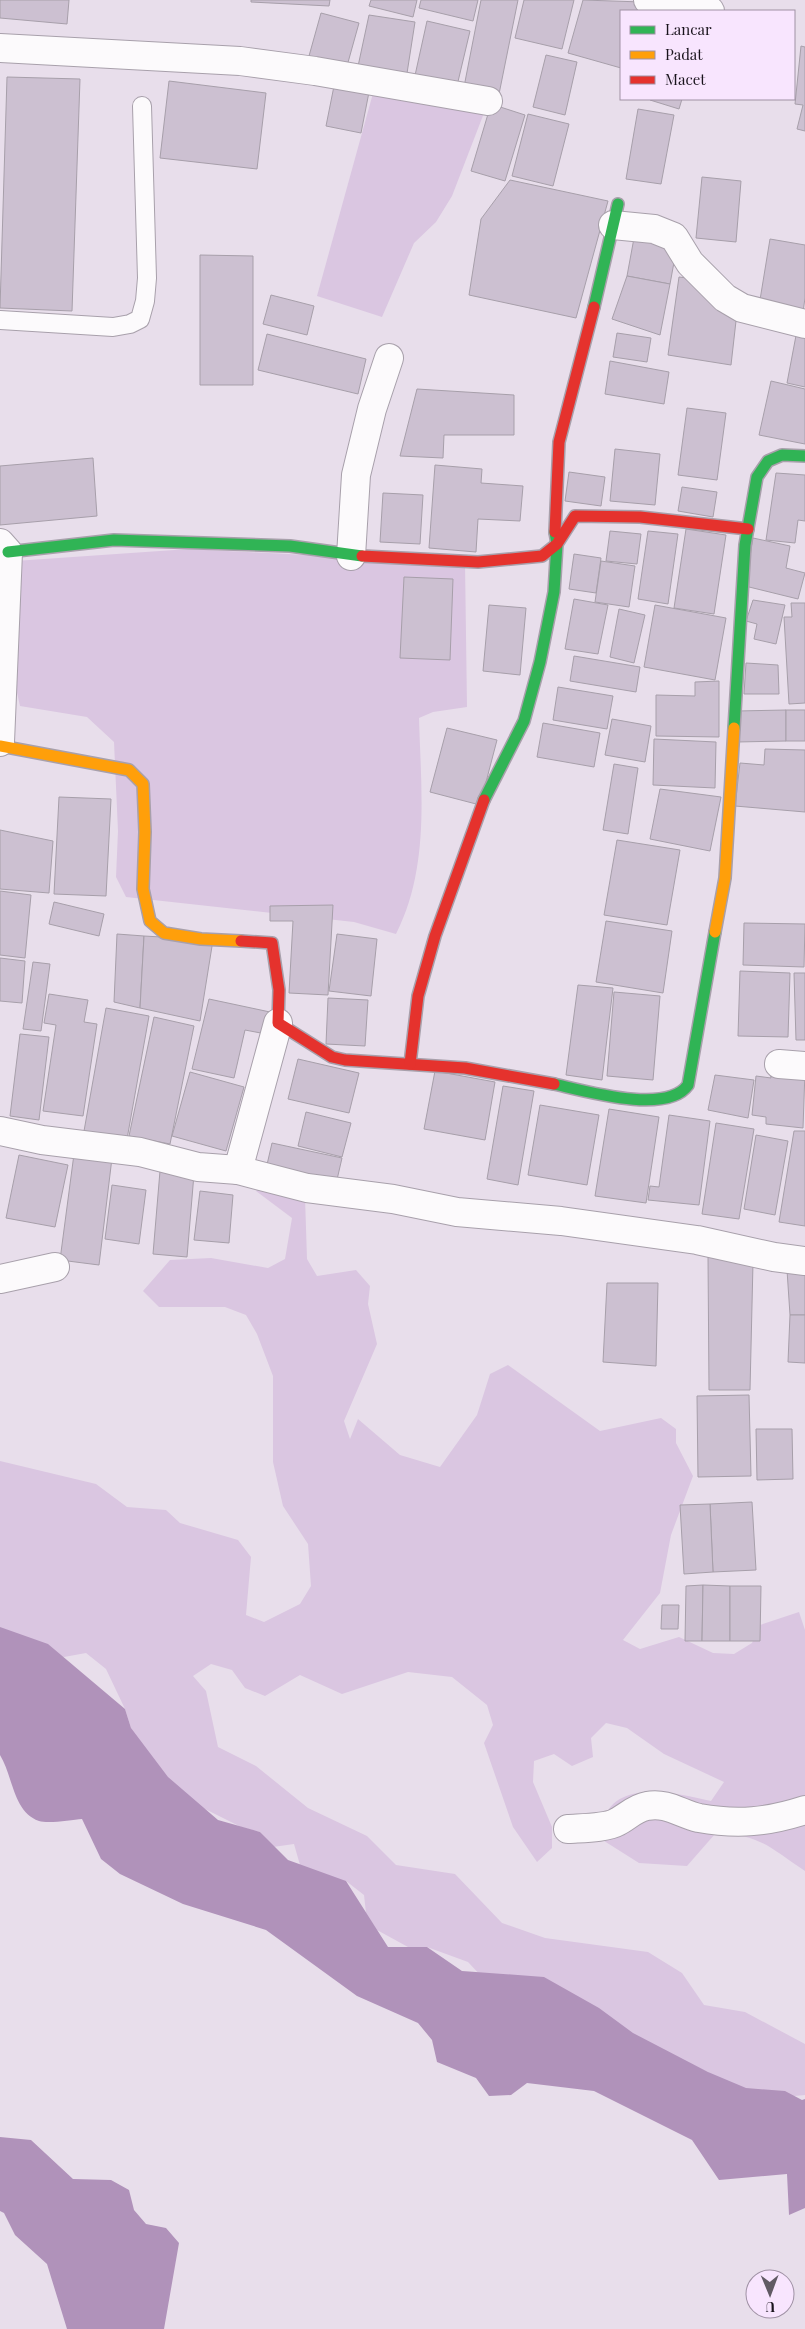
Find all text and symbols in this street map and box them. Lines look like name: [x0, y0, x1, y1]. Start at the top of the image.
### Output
legend: [620, 10, 795, 100]
text: Lancar: [665, 19, 712, 39]
text: Padat: [665, 44, 703, 64]
text: Macet: [665, 69, 706, 89]
north arrow: [745, 2269, 795, 2319]
text: U: [765, 2298, 775, 2317]

